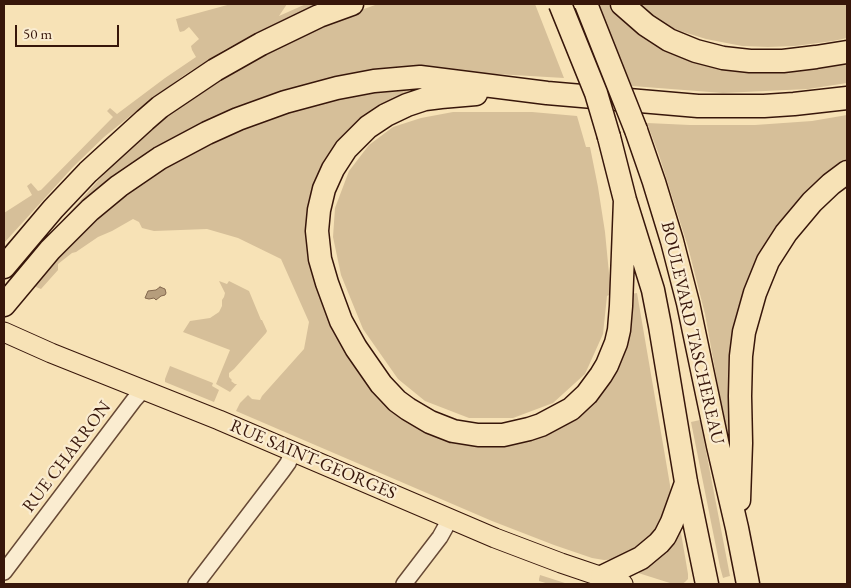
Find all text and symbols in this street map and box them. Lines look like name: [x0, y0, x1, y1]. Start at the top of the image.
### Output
scale bar: [18, 15, 121, 47]
text: 50 m: [23, 24, 52, 43]
street label: BOULEVARD TASCHEREAU: [656, 219, 728, 447]
street label: RUE CHARRON: [18, 397, 116, 517]
street label: RUE SAINT-GEORGES: [227, 415, 399, 505]

